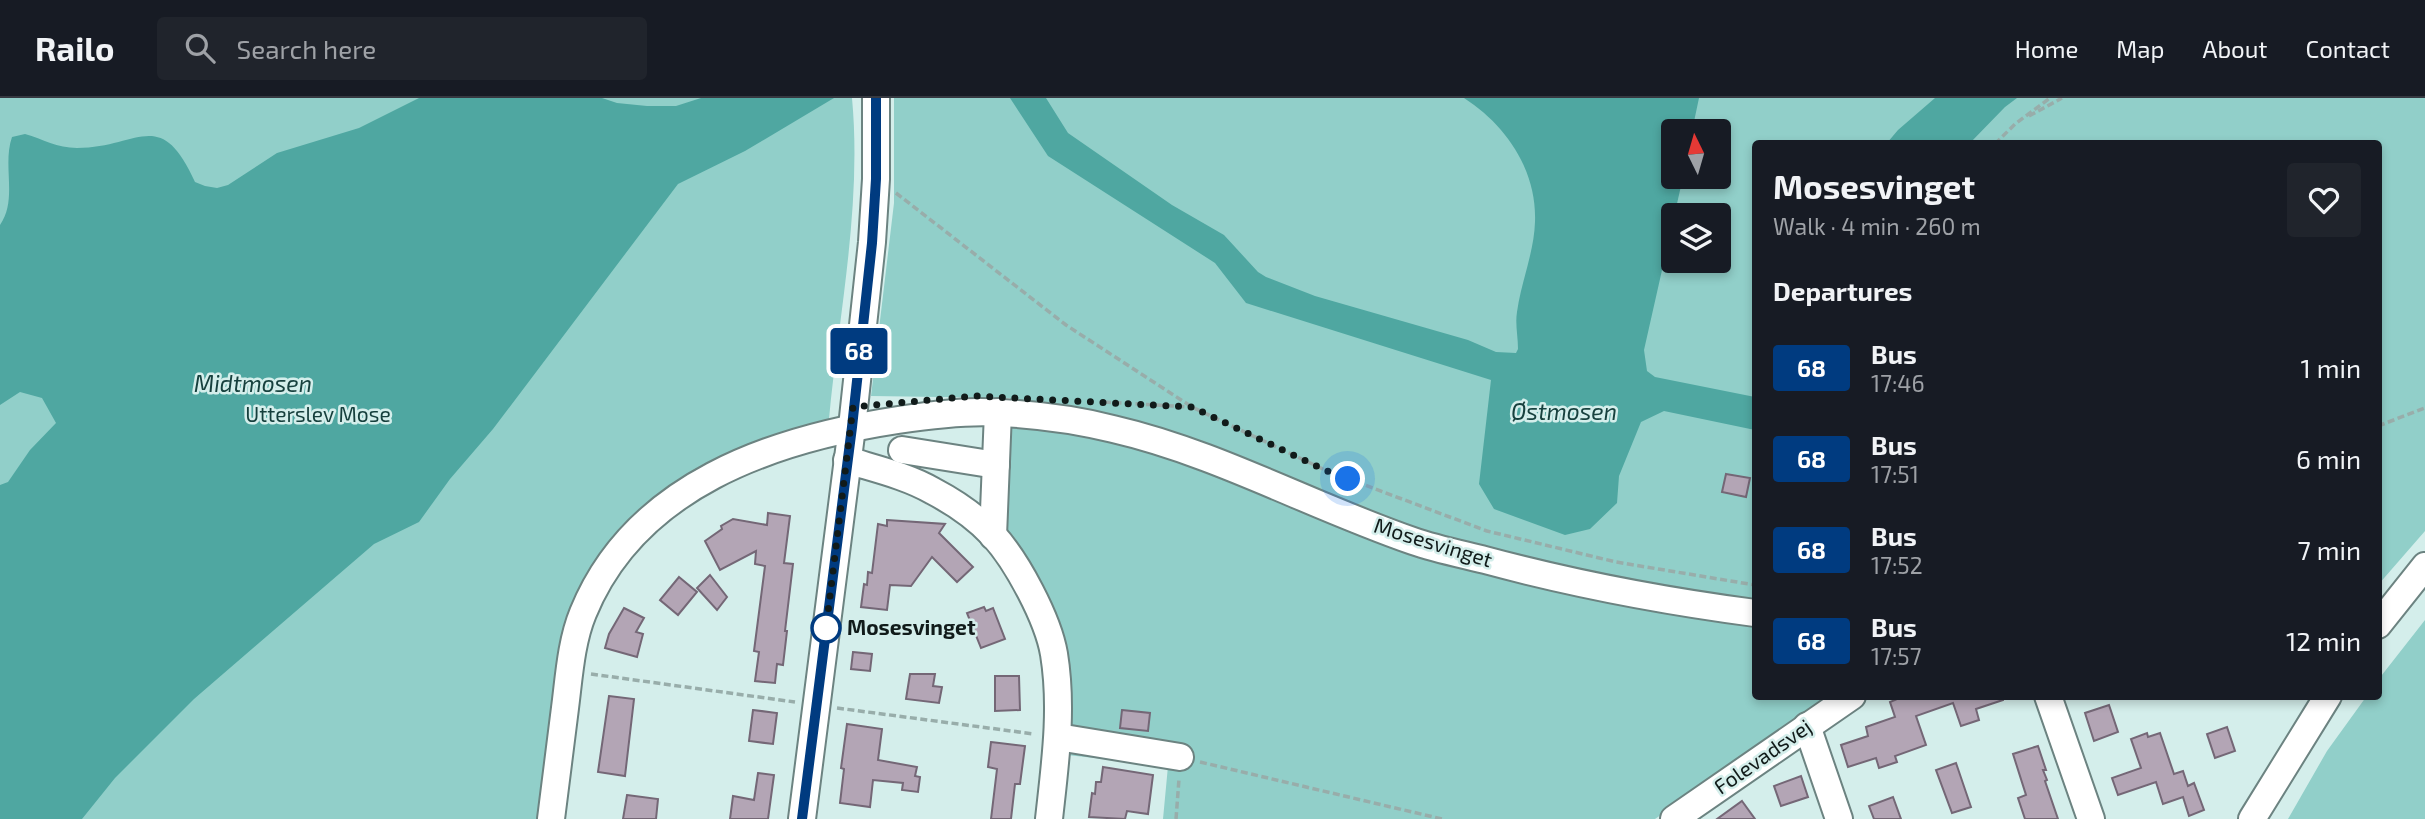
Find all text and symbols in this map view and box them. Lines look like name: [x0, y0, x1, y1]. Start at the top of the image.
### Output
search box: [157, 17, 647, 80]
text: Railo: [35, 28, 115, 68]
icon: search: [181, 29, 219, 67]
text: Search here: [237, 33, 376, 64]
text: Home: [2015, 34, 2078, 63]
text: Map: [2116, 34, 2164, 63]
text: About: [2202, 34, 2268, 63]
text: Contact: [2306, 34, 2390, 63]
north arrow: [1661, 119, 1731, 189]
map controls: [1661, 119, 1731, 273]
button: heart: [2287, 163, 2361, 237]
text: Mosesvinget: [1773, 166, 1975, 206]
button: layers: [1661, 203, 1731, 273]
text: Walk · 4 min · 260 m: [1773, 212, 1981, 240]
text: Departures: [1773, 275, 1912, 306]
line badge: 68: [828, 328, 890, 374]
text: 68: [844, 336, 874, 365]
text: Bus: [1871, 338, 1917, 369]
text: 1 min: [2301, 352, 2361, 383]
text: 68: [1797, 353, 1826, 382]
water label: Midtmosen: [194, 369, 312, 397]
text: 17:46: [1871, 369, 1925, 397]
water label: Østmosen: [1511, 397, 1617, 425]
park label: Utterslev Mose: [245, 401, 391, 426]
text: Bus: [1871, 429, 1917, 460]
text: 6 min: [2296, 443, 2361, 474]
text: 68: [1797, 444, 1826, 473]
text: 17:51: [1871, 460, 1919, 488]
your location: [1330, 461, 1365, 496]
street label: Mosesvinget: [1371, 512, 1496, 571]
text: Bus: [1871, 520, 1917, 551]
text: 7 min: [2298, 534, 2361, 565]
text: 68: [1797, 535, 1826, 564]
text: 17:52: [1871, 551, 1923, 579]
text: Bus: [1871, 611, 1917, 642]
marker: Mosesvinget: [811, 613, 841, 643]
place label: Mosesvinget: [847, 614, 976, 639]
text: 12 min: [2286, 625, 2361, 656]
text: 68: [1797, 626, 1826, 655]
text: 17:57: [1871, 642, 1921, 670]
street label: Folevadsvej: [1709, 713, 1816, 799]

